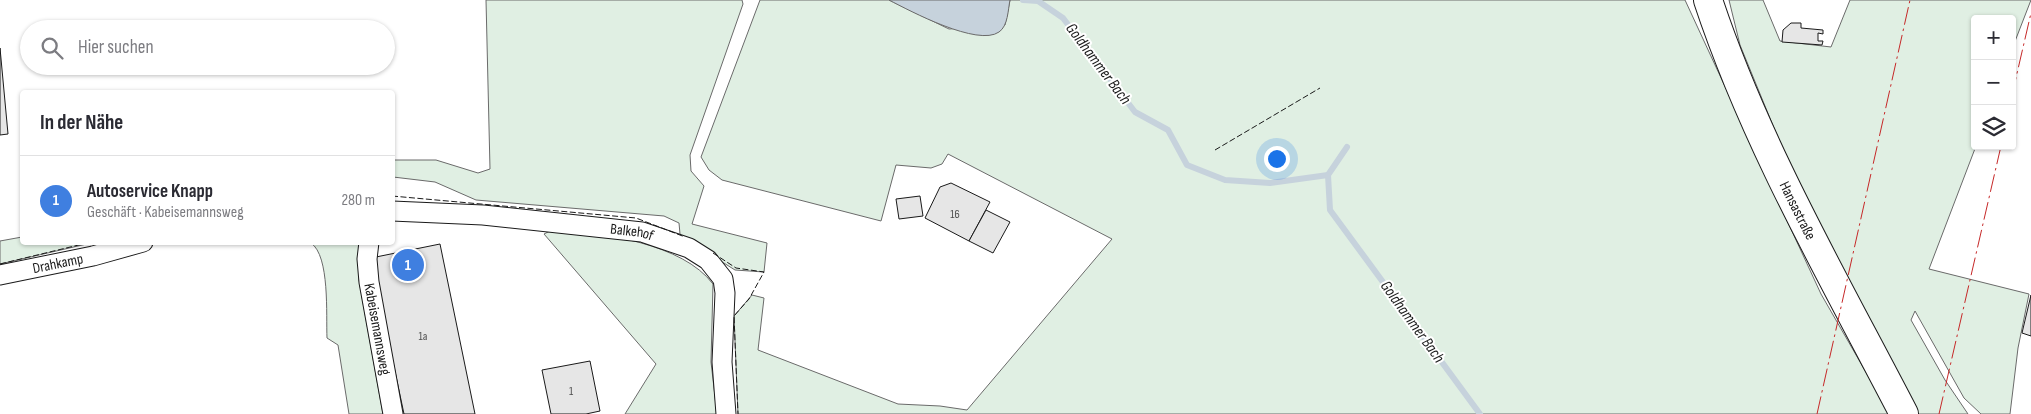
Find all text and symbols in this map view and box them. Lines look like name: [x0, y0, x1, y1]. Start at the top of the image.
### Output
map controls: [1971, 15, 2016, 150]
button: +: [1971, 15, 2016, 60]
search box: [20, 20, 395, 75]
water label: Goldhammer Bach: [1061, 20, 1135, 109]
icon: search: [38, 34, 66, 62]
text: Hier suchen: [78, 36, 154, 59]
button: −: [1971, 60, 2016, 105]
button: layers: [1971, 105, 2016, 150]
text: In der Nähe: [40, 110, 123, 135]
your location: [1264, 146, 1290, 172]
street label: Hansastraße: [1775, 178, 1820, 243]
text: Autoservice Knapp: [87, 180, 213, 203]
text: 1: [53, 191, 59, 210]
text: 280 m: [341, 191, 375, 210]
text: Geschäft · Kabeisemannsweg: [87, 203, 244, 222]
house number: 16: [950, 207, 960, 222]
street label: Balkehof: [609, 219, 657, 245]
pin: 1: [392, 246, 424, 284]
street label: Drahkamp: [31, 249, 85, 278]
water label: Goldhammer Bach: [1376, 277, 1448, 367]
street label: Kabeisemannsweg: [360, 282, 395, 376]
house number: 1a: [419, 329, 428, 344]
house number: 1: [569, 384, 574, 399]

